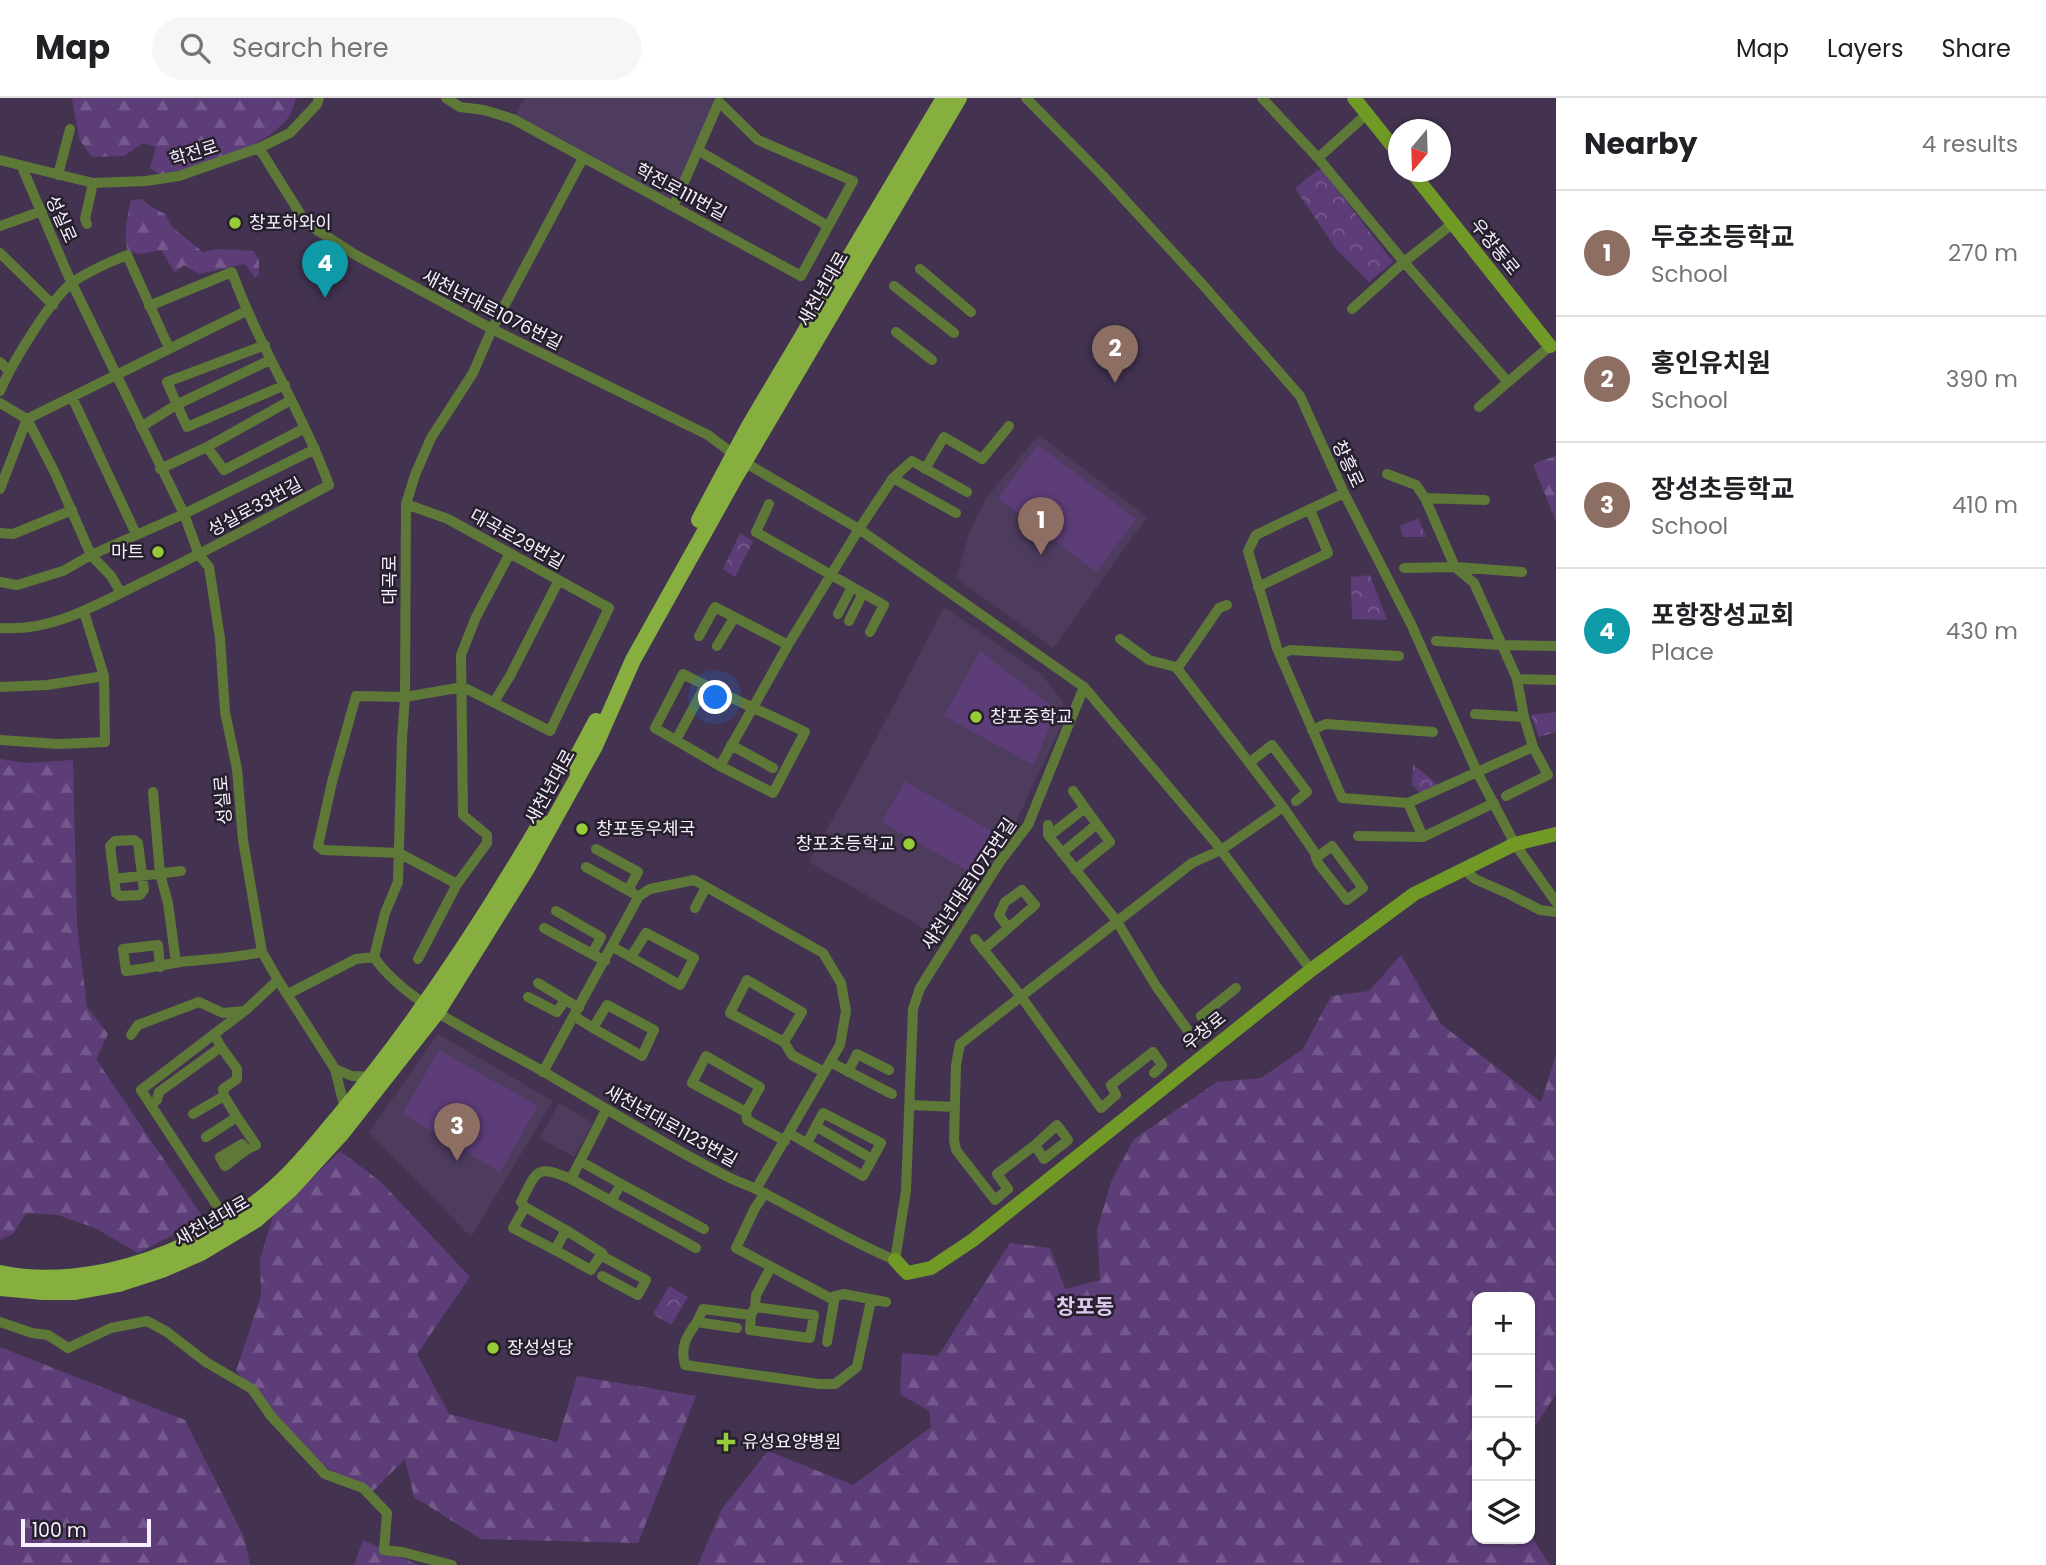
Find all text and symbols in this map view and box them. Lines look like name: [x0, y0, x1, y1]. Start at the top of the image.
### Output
search box: [152, 17, 642, 80]
text: Map: [35, 24, 110, 71]
icon: search: [176, 29, 214, 67]
text: Search here: [232, 30, 389, 66]
text: Map: [1736, 32, 1789, 65]
text: Layers: [1827, 32, 1903, 65]
text: Share: [1941, 32, 2011, 65]
north arrow: [1388, 119, 1451, 182]
text: Nearby: [1584, 122, 1698, 165]
text: 4 results: [1922, 128, 2018, 160]
street label: 학전로: [166, 133, 221, 172]
street label: 학전로111번길: [631, 157, 731, 226]
street label: 성실로: [40, 191, 83, 247]
place label: 창포하와이: [249, 210, 332, 235]
street label: 우창동로: [1465, 213, 1526, 280]
marker: 창포하와이: [227, 215, 243, 231]
text: 두호초등학교: [1651, 219, 1795, 255]
text: 1: [1603, 237, 1611, 269]
text: 270 m: [1948, 237, 2018, 269]
pin: 4: [302, 240, 348, 298]
street label: 새천년대로: [791, 247, 854, 331]
text: School: [1651, 258, 1728, 290]
street label: 새천년대로1076번길: [418, 263, 567, 356]
pin: 2: [1092, 325, 1138, 383]
text: 홍인유치원: [1651, 345, 1771, 381]
text: 2: [1600, 363, 1614, 395]
text: 390 m: [1946, 363, 2018, 395]
text: School: [1651, 384, 1728, 416]
street label: 창흥로: [1327, 436, 1370, 492]
street label: 성실로33번길: [203, 471, 307, 542]
text: 장성초등학교: [1651, 471, 1795, 507]
text: 3: [1600, 489, 1614, 521]
text: 410 m: [1952, 489, 2018, 521]
pin: 1: [1018, 497, 1064, 555]
street label: 대곡로29번길: [465, 502, 569, 575]
text: School: [1651, 510, 1728, 542]
place label: 마트: [111, 539, 144, 564]
marker: 마트: [150, 544, 166, 560]
street label: 대곡로: [377, 555, 402, 605]
text: 포항장성교회: [1651, 597, 1795, 633]
text: 4: [1599, 615, 1615, 647]
text: 430 m: [1946, 615, 2018, 647]
text: Place: [1651, 636, 1714, 668]
your location: [698, 680, 732, 714]
place label: 창포중학교: [990, 704, 1073, 729]
marker: 창포중학교: [968, 709, 984, 725]
street label: 새천년대로: [519, 744, 581, 829]
street label: 성실로: [208, 774, 237, 826]
street label: 새천년대로1075번길: [915, 813, 1022, 955]
place label: 창포동우체국: [596, 816, 695, 841]
marker: 창포동우체국: [574, 821, 590, 837]
place label: 창포초등학교: [796, 831, 895, 856]
marker: 창포초등학교: [901, 836, 917, 852]
street label: 우창로: [1177, 1005, 1231, 1056]
street label: 새천년대로1123번길: [600, 1079, 742, 1172]
pin: 3: [434, 1103, 480, 1161]
street label: 새천년대로: [170, 1189, 254, 1252]
district label: 창포동: [1056, 1292, 1114, 1321]
map controls: [1472, 1292, 1535, 1544]
button: +: [1472, 1292, 1535, 1355]
place label: 장성성당: [507, 1335, 573, 1360]
marker: 장성성당: [485, 1340, 501, 1356]
button: −: [1472, 1355, 1535, 1418]
button: locate: [1472, 1418, 1535, 1481]
place label: 유성요양병원: [742, 1429, 841, 1454]
marker: 유성요양병원: [716, 1432, 736, 1452]
button: layers: [1472, 1481, 1535, 1544]
scale bar: [21, 1516, 150, 1548]
text: 100 m: [32, 1517, 87, 1544]

